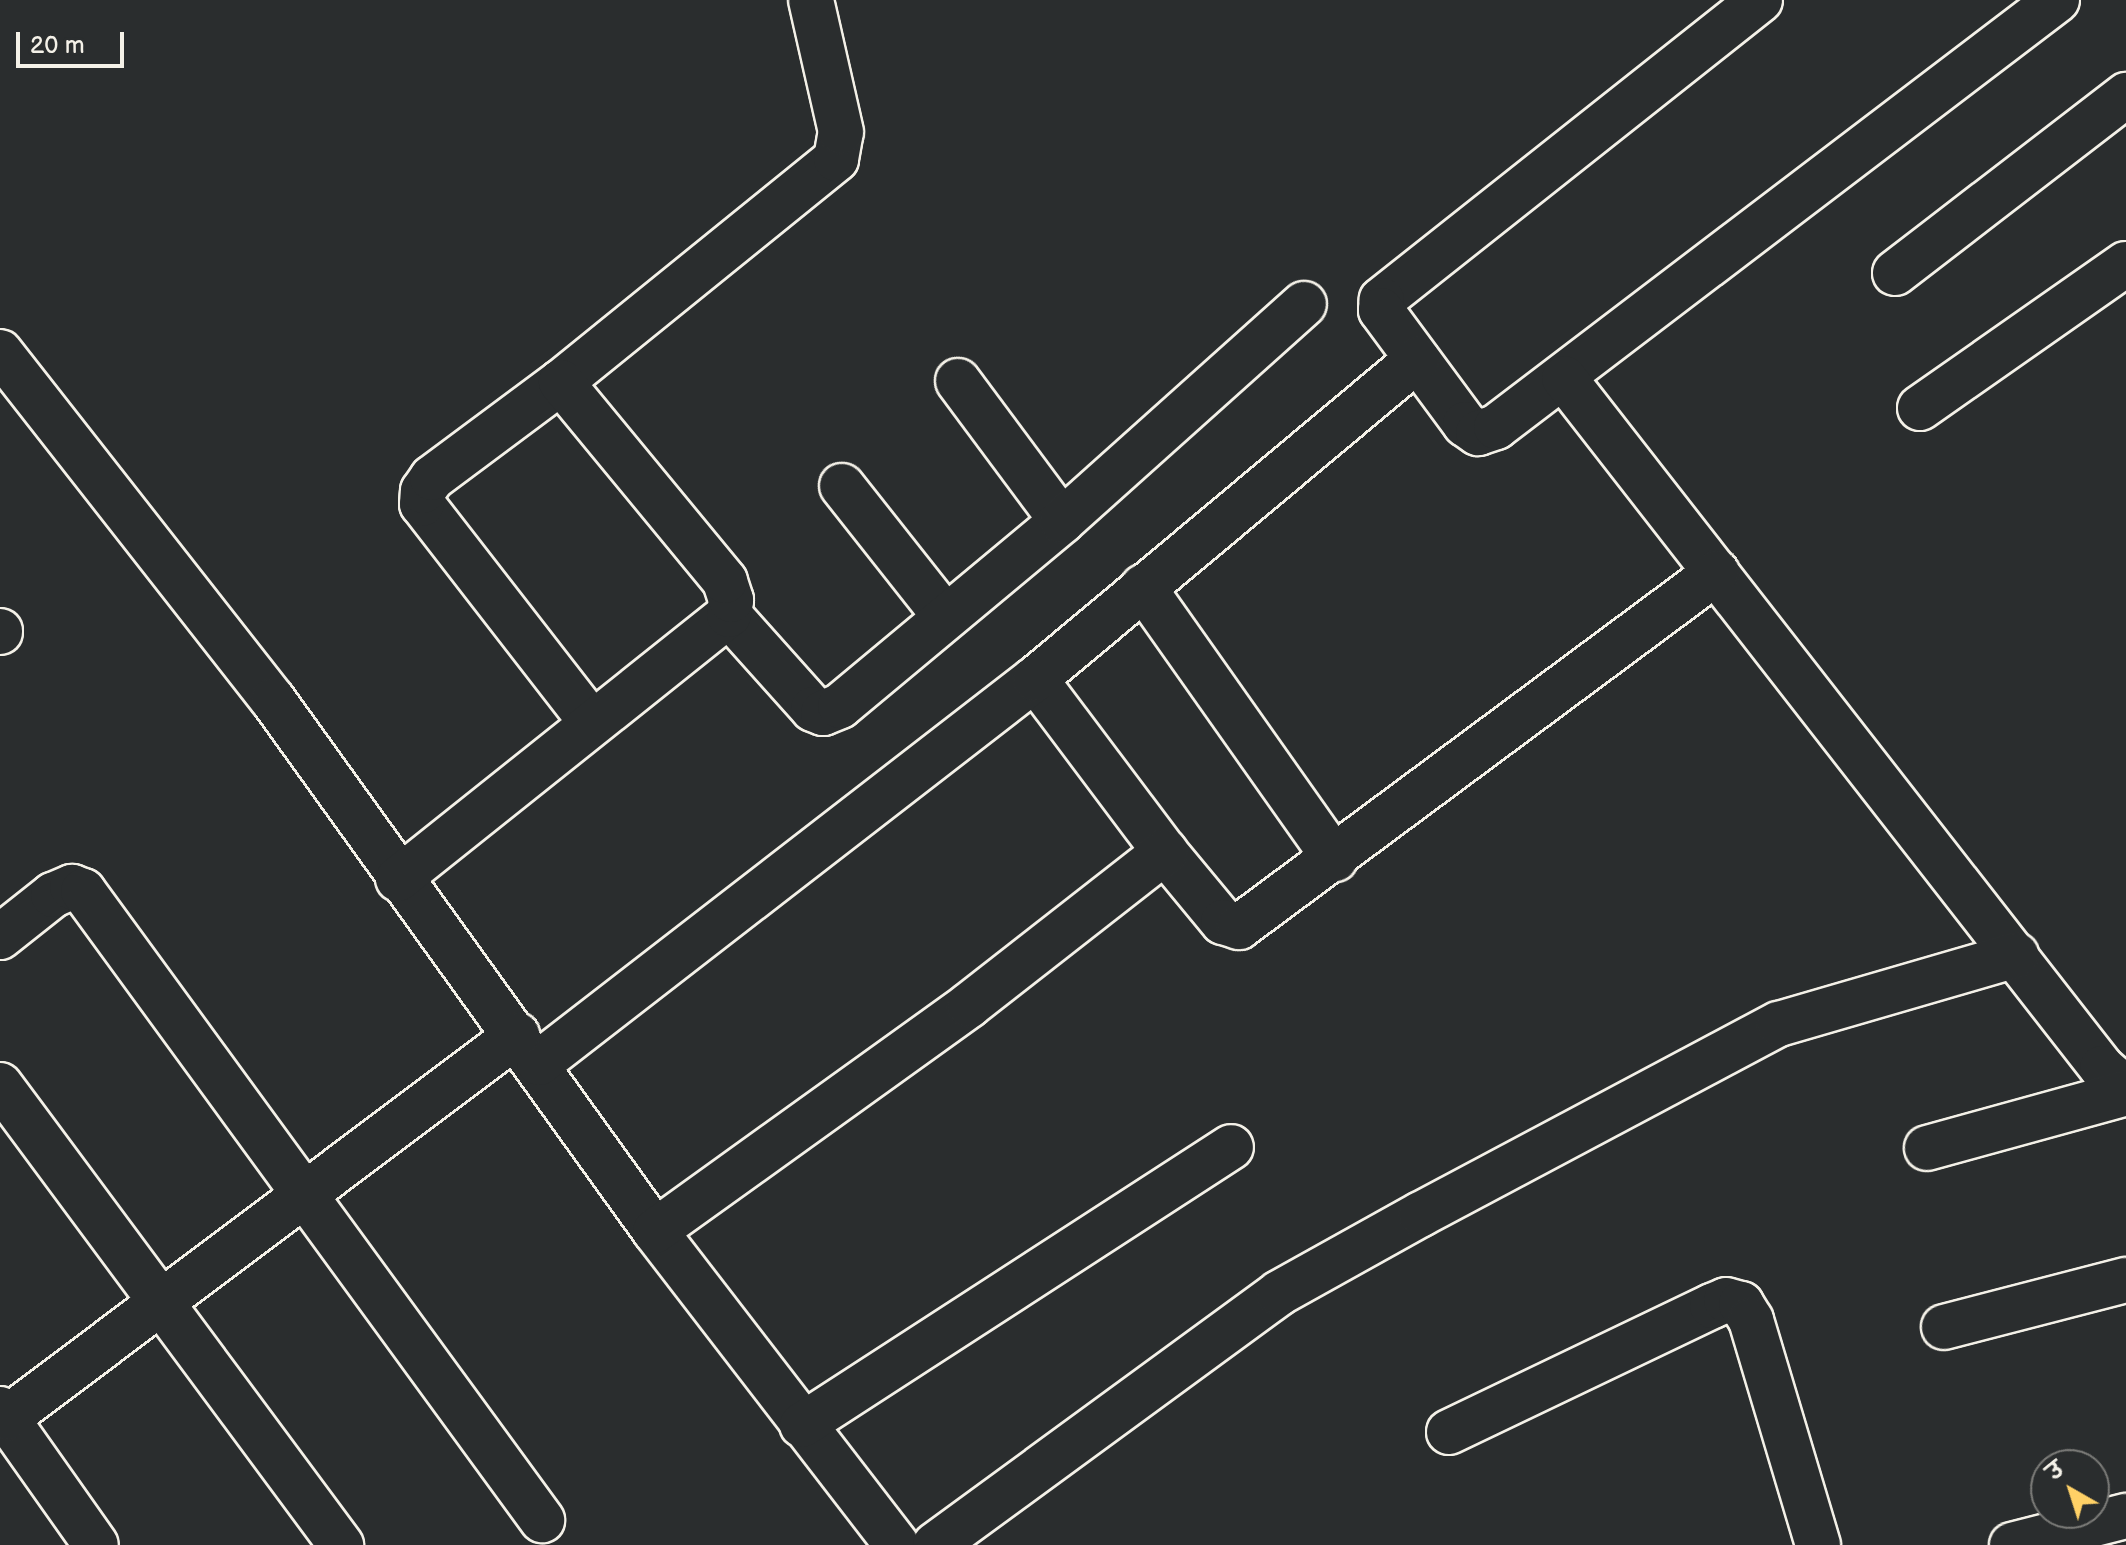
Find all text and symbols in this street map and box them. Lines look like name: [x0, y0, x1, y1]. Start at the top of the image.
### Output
scale bar: [20, 16, 128, 66]
text: 20 m: [30, 31, 85, 60]
north arrow: [2030, 1449, 2110, 1529]
text: उ: [2042, 1456, 2070, 1487]

